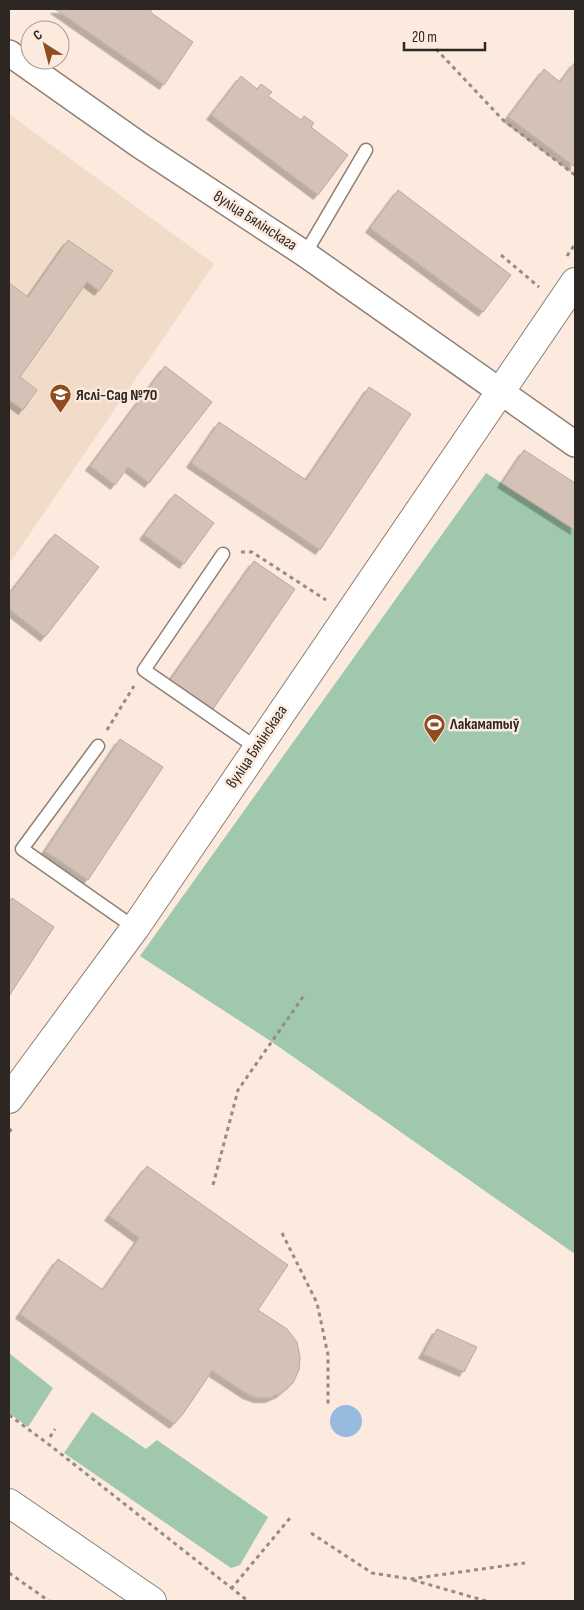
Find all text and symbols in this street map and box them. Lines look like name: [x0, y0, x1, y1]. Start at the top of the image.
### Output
north arrow: [20, 20, 70, 70]
scale bar: [404, 20, 485, 52]
text: С: [30, 26, 46, 44]
text: 20 m: [412, 28, 437, 47]
street label: вуліца Бялінскага: [210, 187, 300, 255]
school or university icon: Яслі-Сад №70: [48, 383, 72, 414]
place label: Яслі-Сад №70: [76, 386, 157, 405]
street label: вуліца Бялінскага: [222, 702, 292, 792]
sports icon: Лакаматыў: [422, 712, 446, 743]
place label: Лакаматыў: [449, 715, 520, 734]

